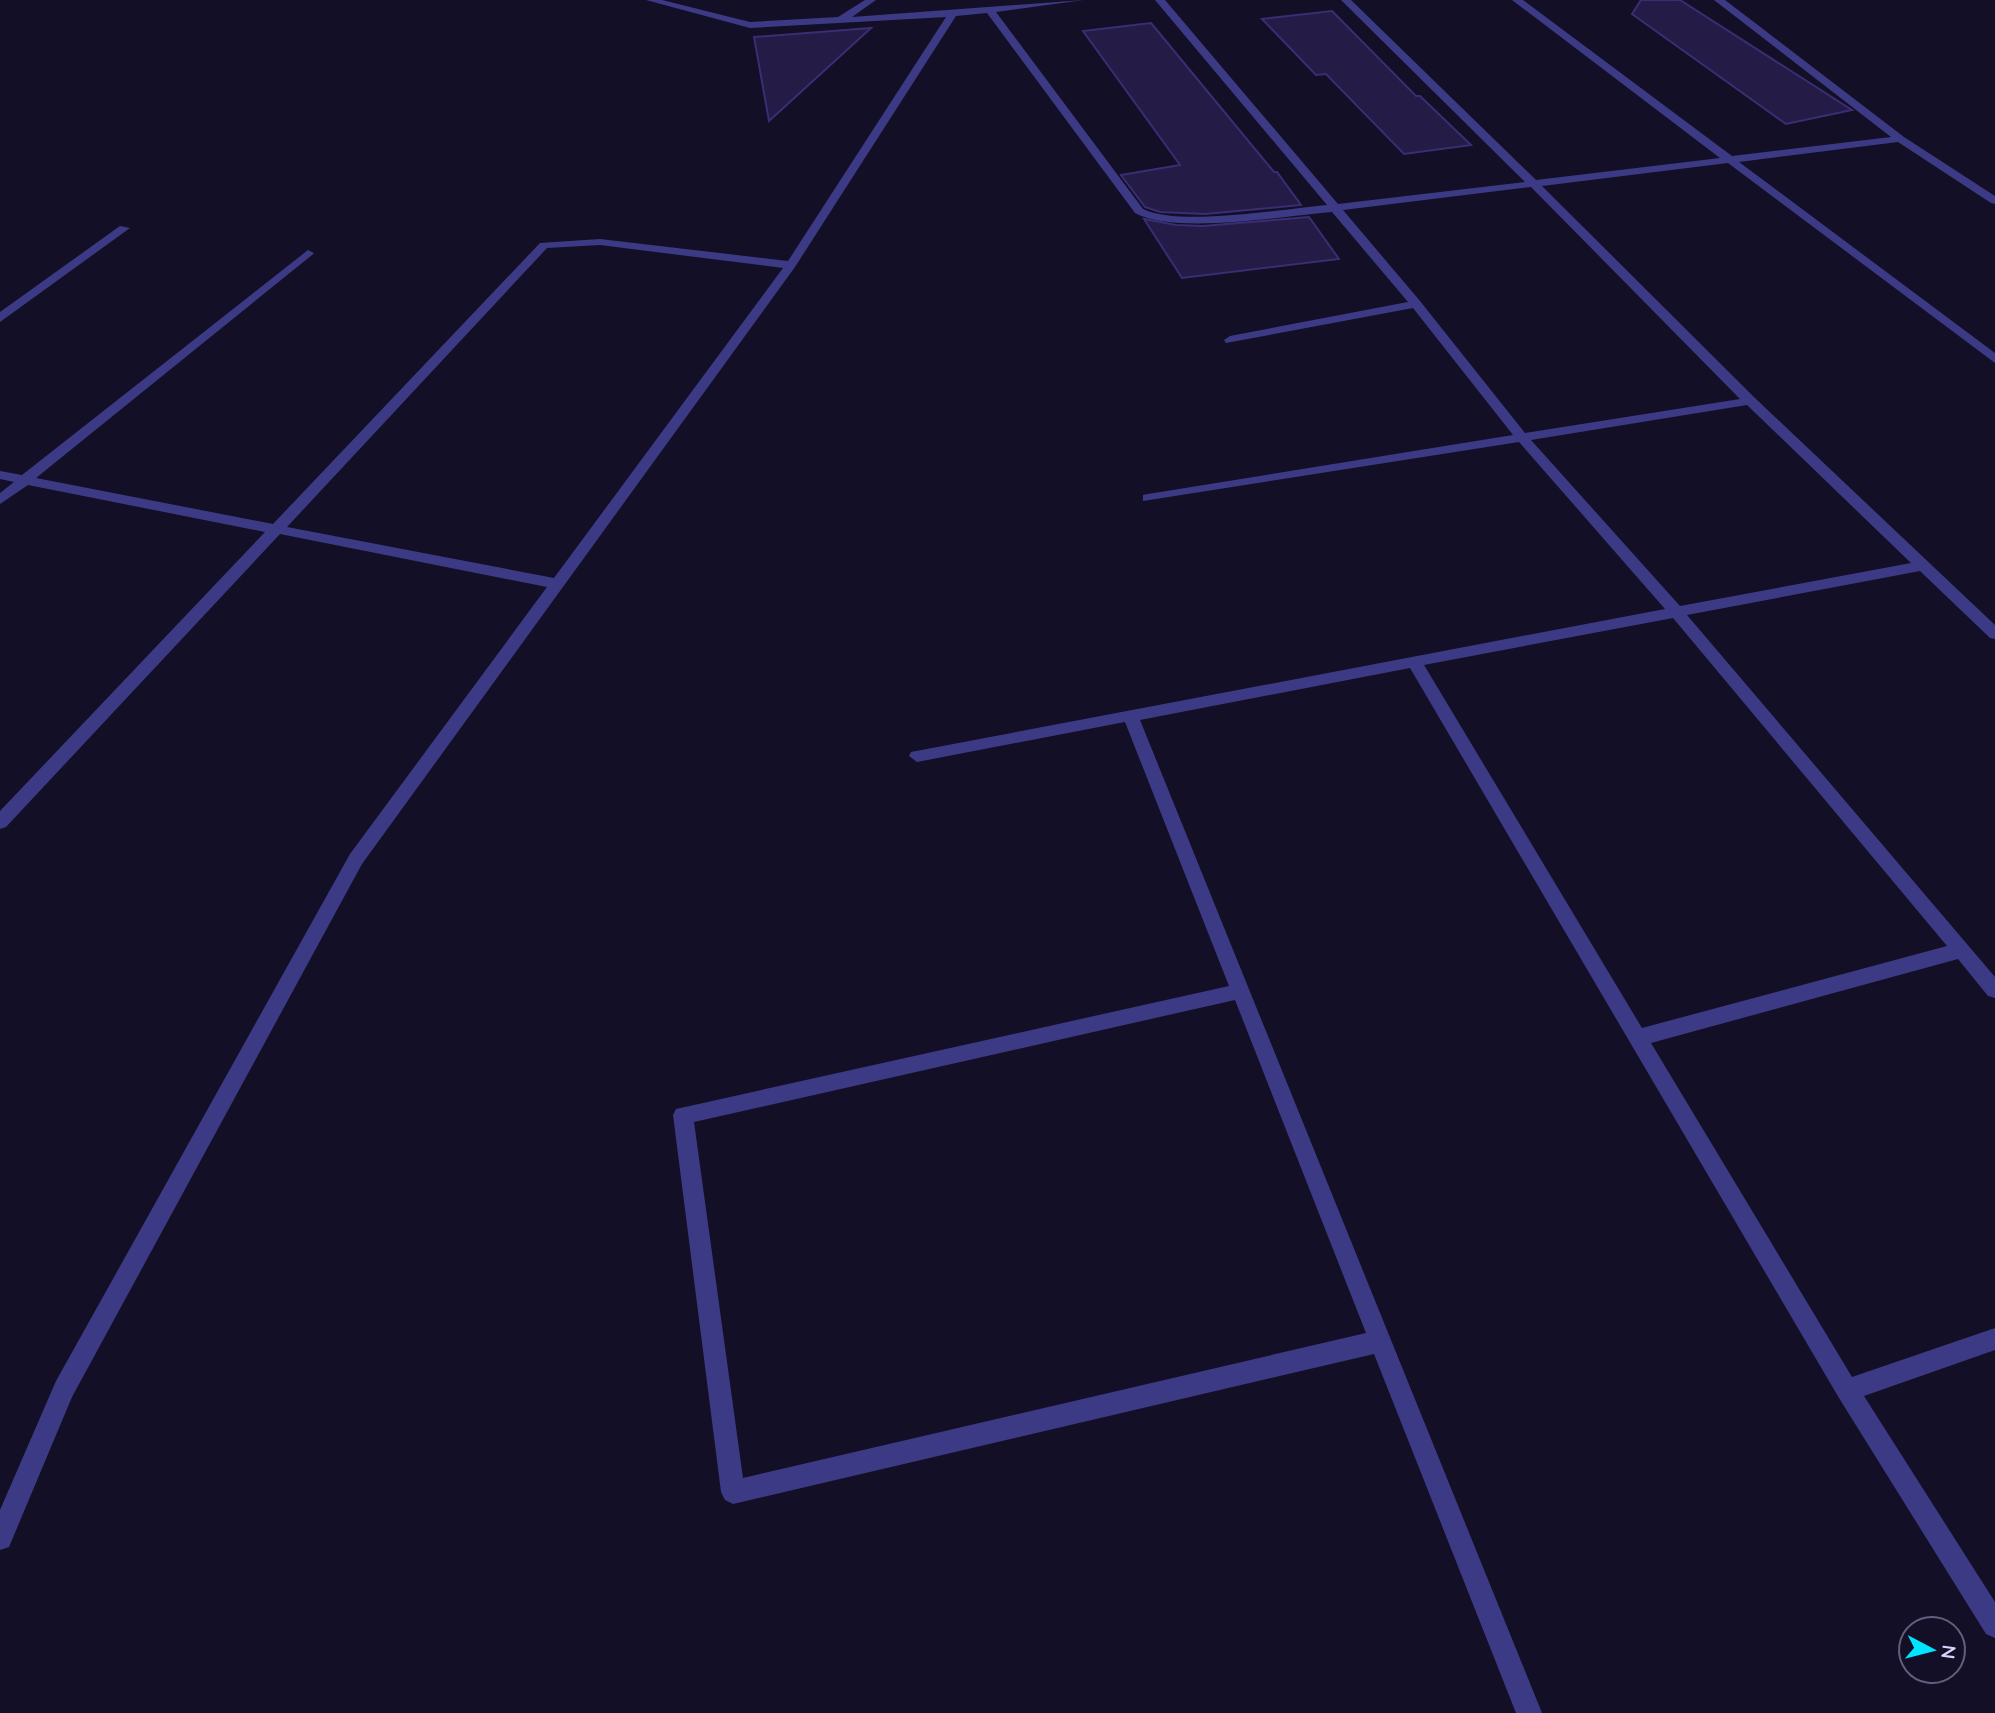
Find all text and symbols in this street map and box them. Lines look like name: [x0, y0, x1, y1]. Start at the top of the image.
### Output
north arrow: [1897, 1615, 1967, 1685]
text: N: [1936, 1644, 1962, 1660]

